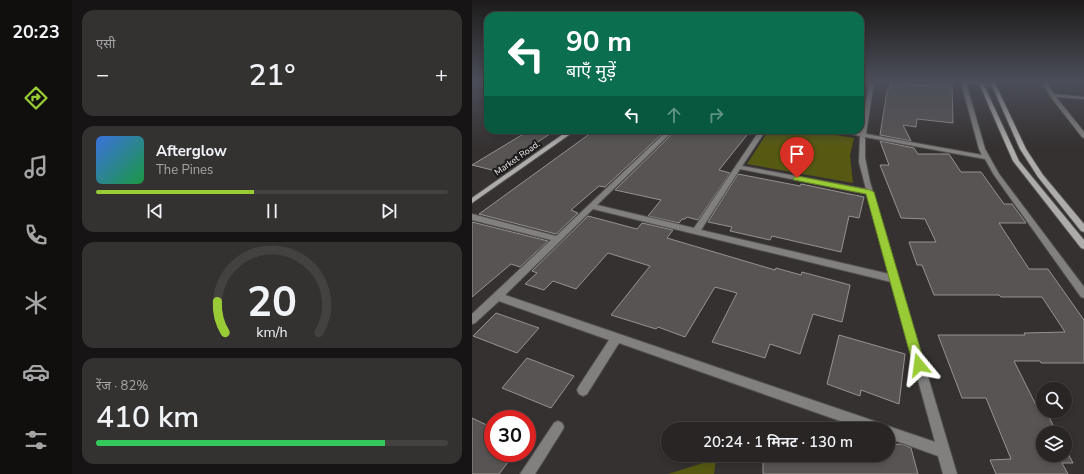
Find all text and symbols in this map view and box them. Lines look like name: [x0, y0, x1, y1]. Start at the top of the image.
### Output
text: 20:23: [12, 20, 60, 44]
text: 90 m: [566, 23, 632, 61]
icon: left: [500, 28, 552, 80]
text: एसी: [96, 35, 115, 53]
text: 21°: [248, 55, 296, 96]
text: बाएँ मुड़ें: [566, 59, 616, 83]
text: −: [96, 60, 109, 90]
text: +: [435, 60, 448, 90]
icon: directions: [22, 84, 50, 112]
icon: left: [621, 104, 643, 126]
icon: ahead: [663, 104, 685, 126]
icon: right: [705, 104, 727, 126]
pin: [780, 137, 814, 178]
street label: Market Road.: [492, 138, 542, 178]
text: Afterglow: [156, 141, 227, 161]
icon: arrive: [786, 143, 808, 165]
icon: music: [22, 153, 50, 181]
text: The Pines: [156, 161, 213, 179]
icon: previous: [144, 200, 166, 222]
icon: pause: [261, 200, 283, 222]
icon: next: [378, 200, 400, 222]
icon: phone: [22, 221, 50, 249]
text: 20: [247, 274, 297, 331]
icon: climate: [22, 289, 50, 317]
text: km/h: [256, 323, 288, 342]
position arrow: [898, 344, 940, 386]
icon: car: [22, 358, 50, 386]
text: रेंज · 82%: [96, 377, 148, 395]
map controls: [1036, 382, 1072, 462]
button: search: [1036, 382, 1072, 418]
text: 410 km: [96, 397, 199, 438]
speed limit sign: 30: [484, 410, 536, 462]
icon: filters: [22, 426, 50, 454]
button: layers: [1036, 426, 1072, 462]
text: 20:24 · 1 मिनट · 130 m: [703, 432, 853, 452]

